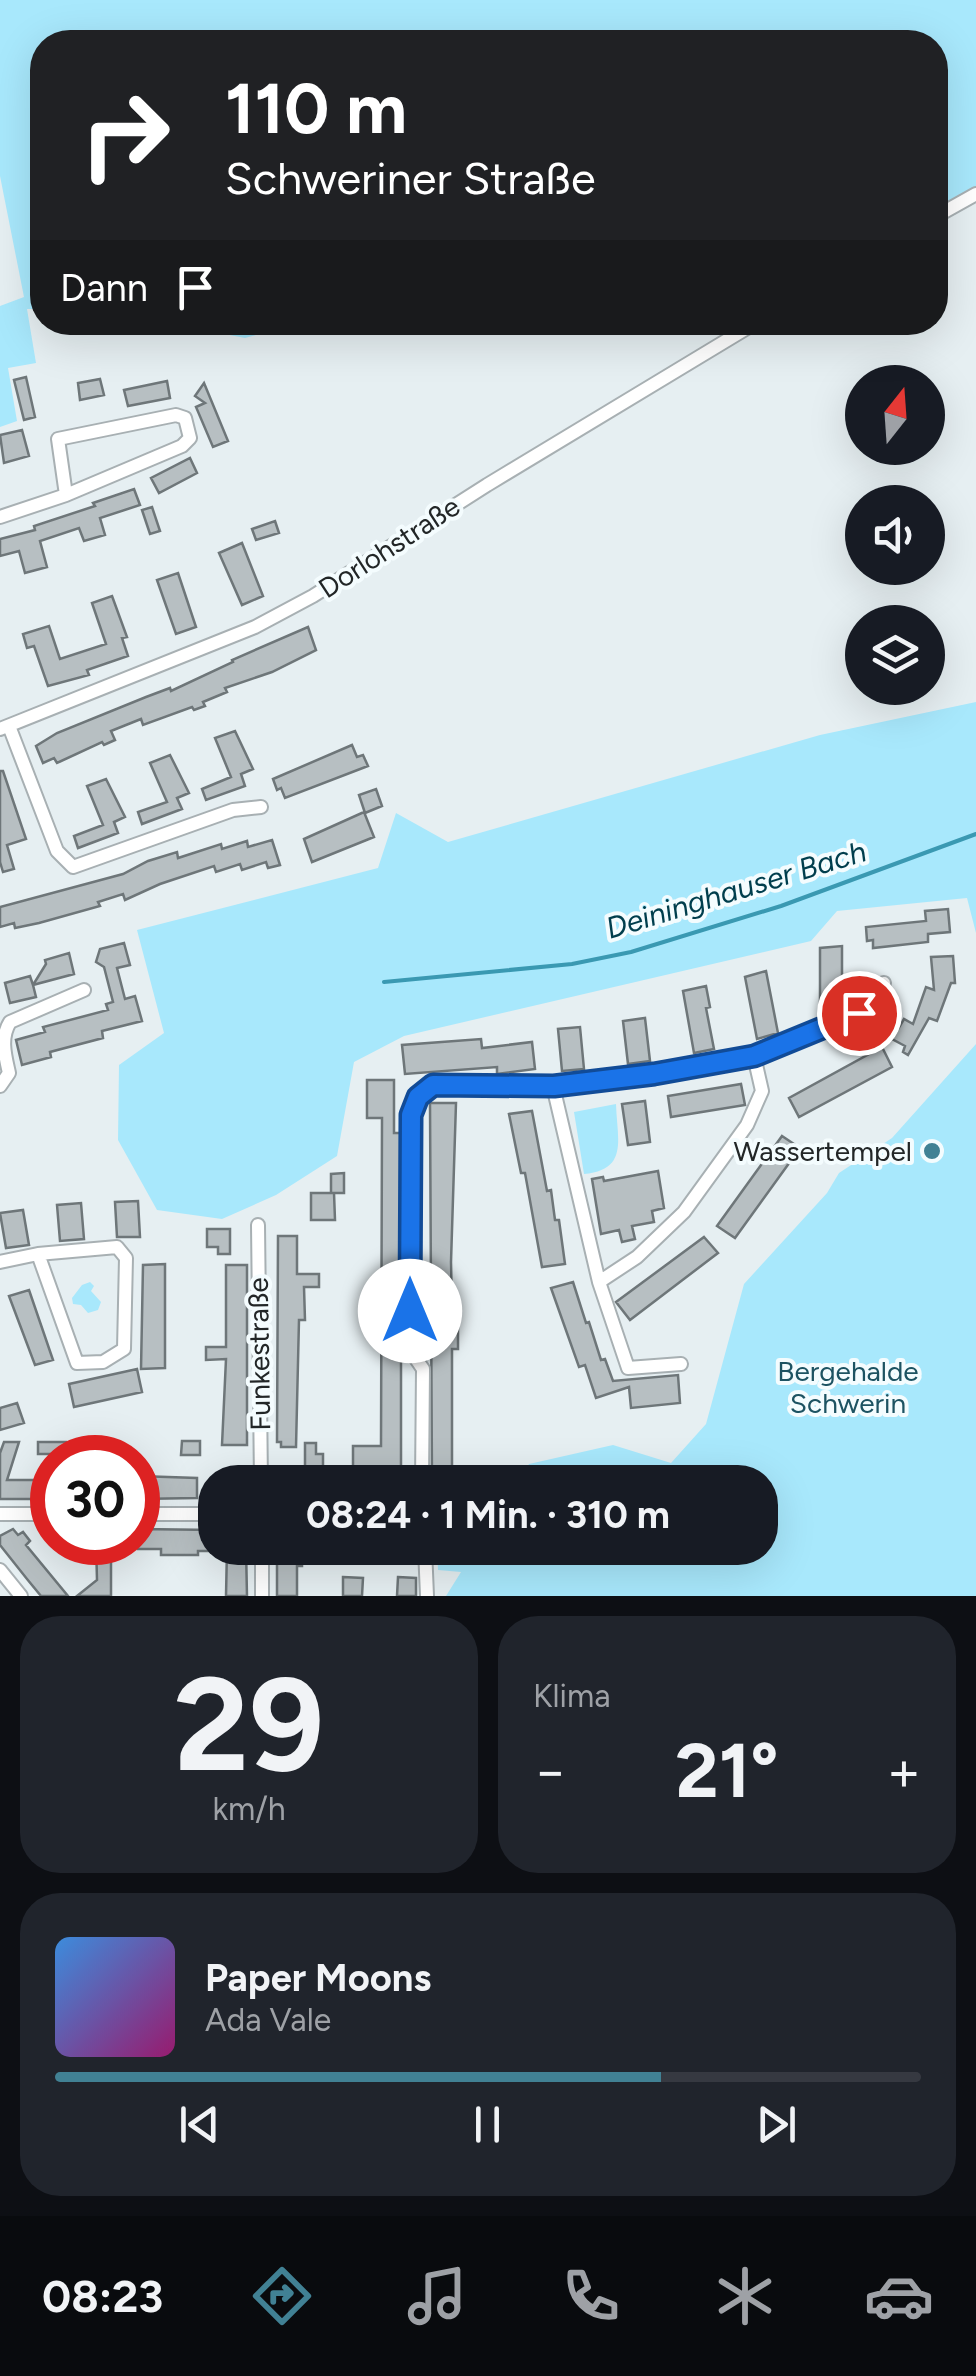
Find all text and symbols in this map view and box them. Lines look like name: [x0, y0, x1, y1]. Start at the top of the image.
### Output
text: 110 m: [225, 66, 407, 151]
icon: right: [60, 70, 190, 200]
text: Schweriner Straße: [225, 151, 595, 205]
icon: arrive: [168, 260, 223, 315]
text: Dann: [60, 265, 148, 311]
north arrow: [845, 365, 945, 465]
map controls: [845, 365, 945, 705]
button: sound: [845, 485, 945, 585]
street label: Dorlohstraße: [312, 489, 466, 605]
button: layers: [845, 605, 945, 705]
water label: Deininghauser Bach: [601, 832, 870, 947]
pin: [817, 971, 902, 1056]
icon: arrive: [832, 986, 887, 1041]
place label: Wassertempel: [734, 1134, 912, 1168]
marker: Wassertempel: [921, 1140, 943, 1162]
position arrow: [358, 1259, 462, 1363]
street label: Funkestraße: [241, 1277, 277, 1431]
park label: Bergehalde Schwerin: [777, 1354, 919, 1420]
speed limit sign: 30: [30, 1435, 160, 1565]
text: 08:24 · 1 Min. · 310 m: [306, 1492, 670, 1538]
text: 29: [174, 1647, 324, 1803]
text: Klima: [533, 1677, 611, 1715]
text: 21°: [675, 1726, 779, 1816]
text: −: [533, 1738, 567, 1804]
text: +: [887, 1738, 921, 1804]
text: km/h: [212, 1790, 286, 1828]
text: Paper Moons: [205, 1955, 431, 2001]
text: Ada Vale: [205, 2001, 331, 2039]
icon: previous: [172, 2097, 227, 2152]
icon: pause: [460, 2097, 515, 2152]
icon: next: [749, 2097, 804, 2152]
icon: directions: [247, 2261, 317, 2331]
icon: music: [402, 2261, 472, 2331]
icon: phone: [556, 2261, 626, 2331]
icon: climate: [710, 2261, 780, 2331]
icon: car: [864, 2261, 934, 2331]
text: 08:23: [42, 2269, 163, 2323]

